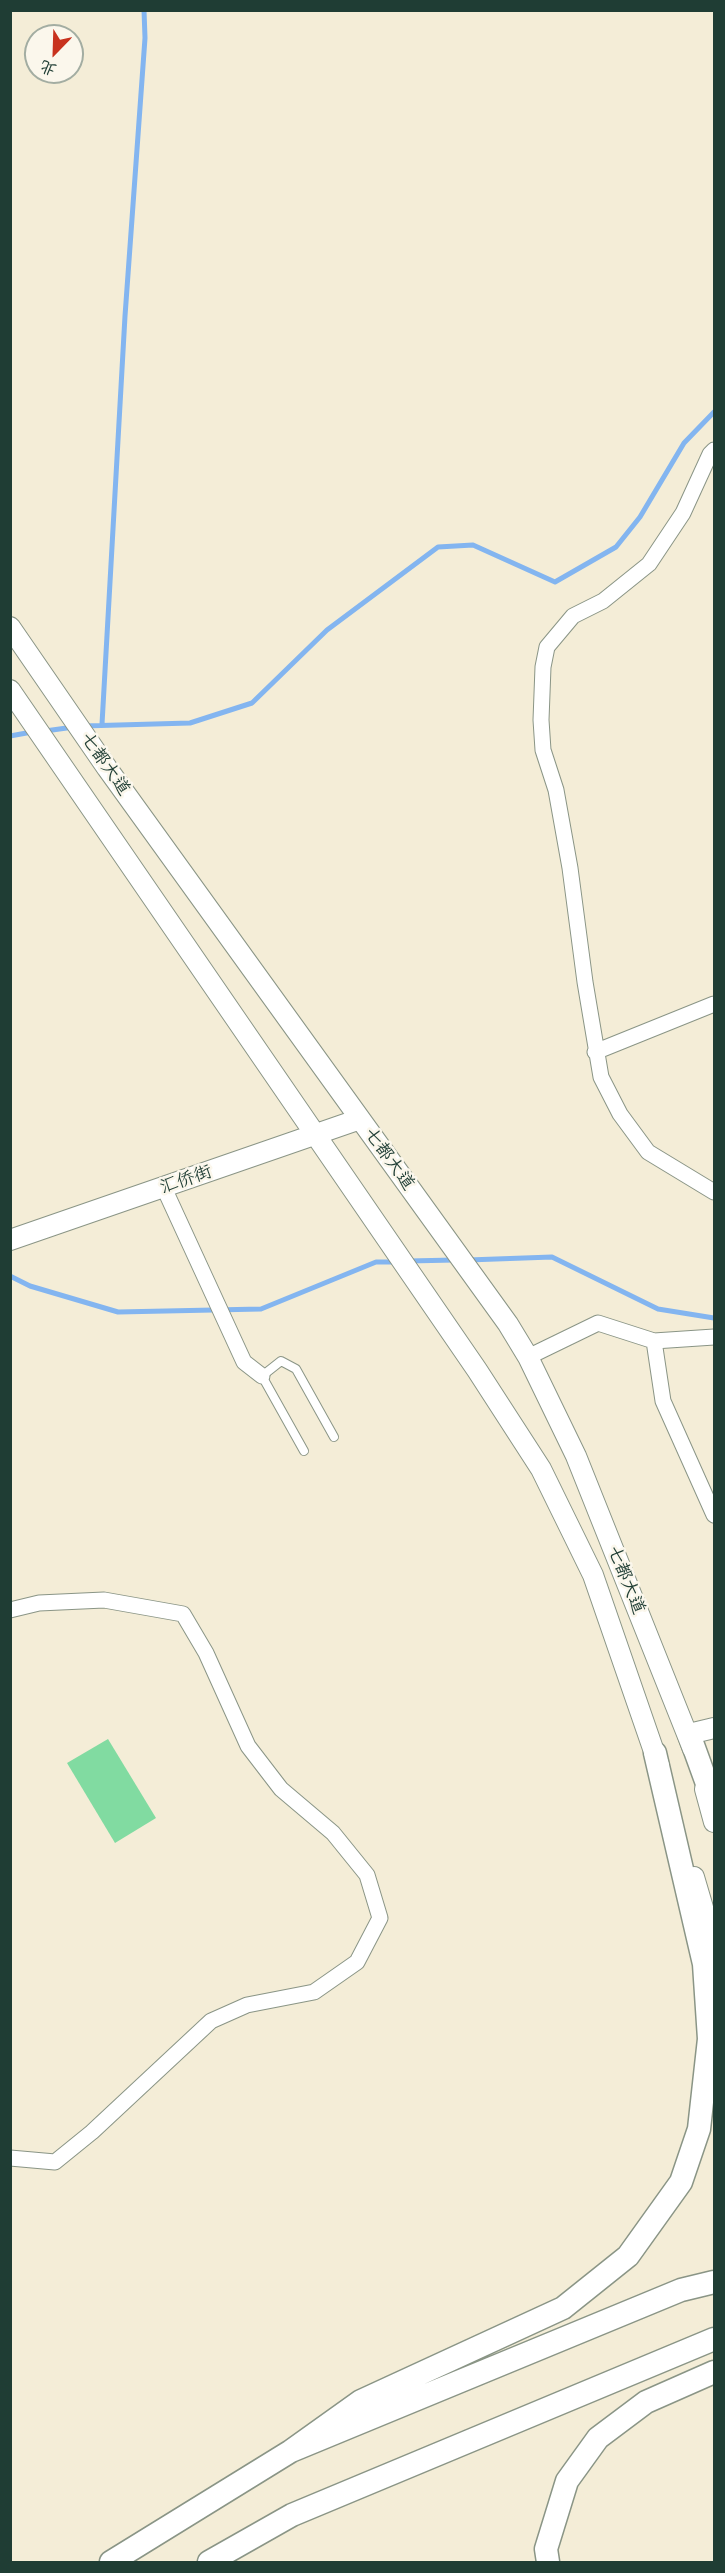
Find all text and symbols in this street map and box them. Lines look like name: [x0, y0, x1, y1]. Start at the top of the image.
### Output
north arrow: [24, 24, 84, 84]
text: 北: [36, 55, 59, 82]
street label: 七都大道: [76, 728, 134, 800]
street label: 七都大道: [359, 1124, 419, 1194]
street label: 汇侨街: [157, 1161, 215, 1199]
street label: 七都大道: [603, 1543, 649, 1617]

